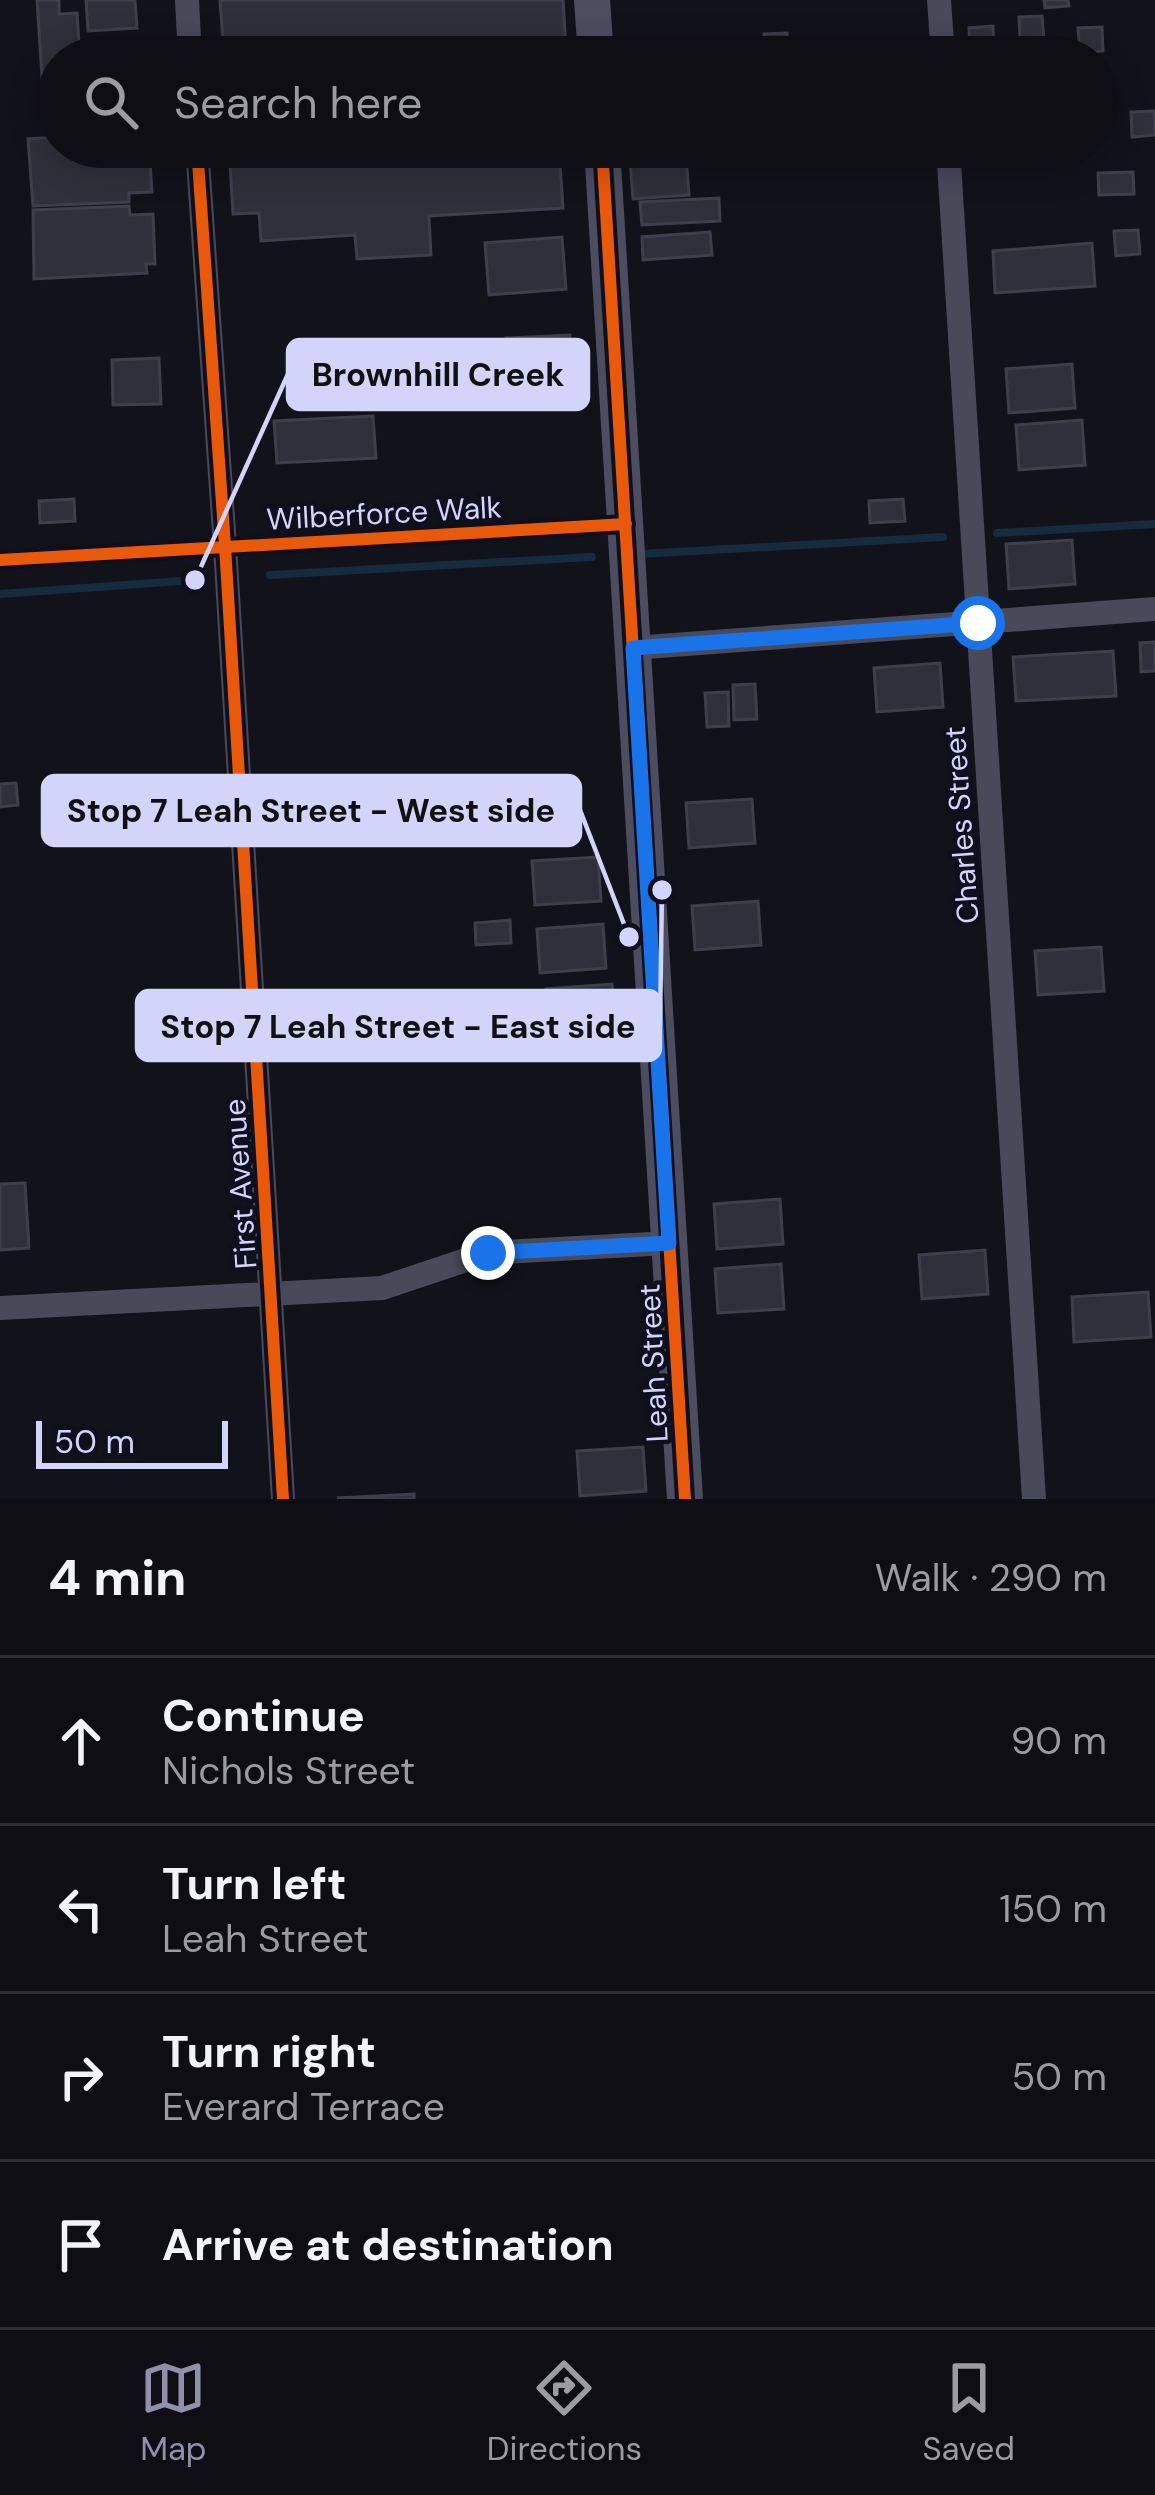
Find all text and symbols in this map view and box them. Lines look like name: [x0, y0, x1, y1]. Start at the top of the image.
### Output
search box: [36, 36, 1119, 168]
icon: search: [78, 69, 144, 135]
text: Search here: [174, 73, 422, 132]
callout: Brownhill Creek: [288, 340, 588, 409]
text: Brownhill Creek: [312, 353, 564, 396]
street label: Wilberforce Walk: [265, 487, 503, 539]
route start: [951, 596, 1005, 650]
street label: Charles Street: [935, 725, 987, 925]
callout: Stop 7 Leah Street - West side: [43, 776, 580, 845]
text: Stop 7 Leah Street - West side: [67, 789, 555, 832]
callout: Stop 7 Leah Street - East side: [137, 991, 660, 1060]
text: Stop 7 Leah Street - East side: [160, 1005, 636, 1048]
street label: First Avenue: [215, 1098, 265, 1270]
route end: [461, 1226, 515, 1280]
street label: Leah Street: [629, 1283, 677, 1443]
scale bar: [36, 1415, 228, 1468]
text: 50 m: [54, 1420, 135, 1463]
text: 4 min: [48, 1544, 187, 1611]
text: Walk · 290 m: [875, 1552, 1107, 1603]
text: Continue: [162, 1686, 365, 1745]
icon: ahead: [48, 1708, 114, 1774]
text: 90 m: [1011, 1715, 1107, 1766]
text: Nichols Street: [162, 1745, 415, 1796]
text: Turn left: [162, 1854, 346, 1913]
icon: left: [48, 1876, 114, 1942]
text: 150 m: [999, 1883, 1107, 1934]
text: Leah Street: [162, 1913, 368, 1964]
text: Turn right: [162, 2022, 376, 2081]
icon: right: [48, 2044, 114, 2110]
text: 50 m: [1011, 2051, 1107, 2102]
text: Everard Terrace: [162, 2081, 445, 2132]
icon: arrive: [48, 2212, 114, 2278]
text: Arrive at destination: [162, 2215, 614, 2274]
tab: Map: [140, 2355, 207, 2470]
tab: Directions: [487, 2355, 642, 2470]
tab: Saved: [922, 2355, 1015, 2470]

